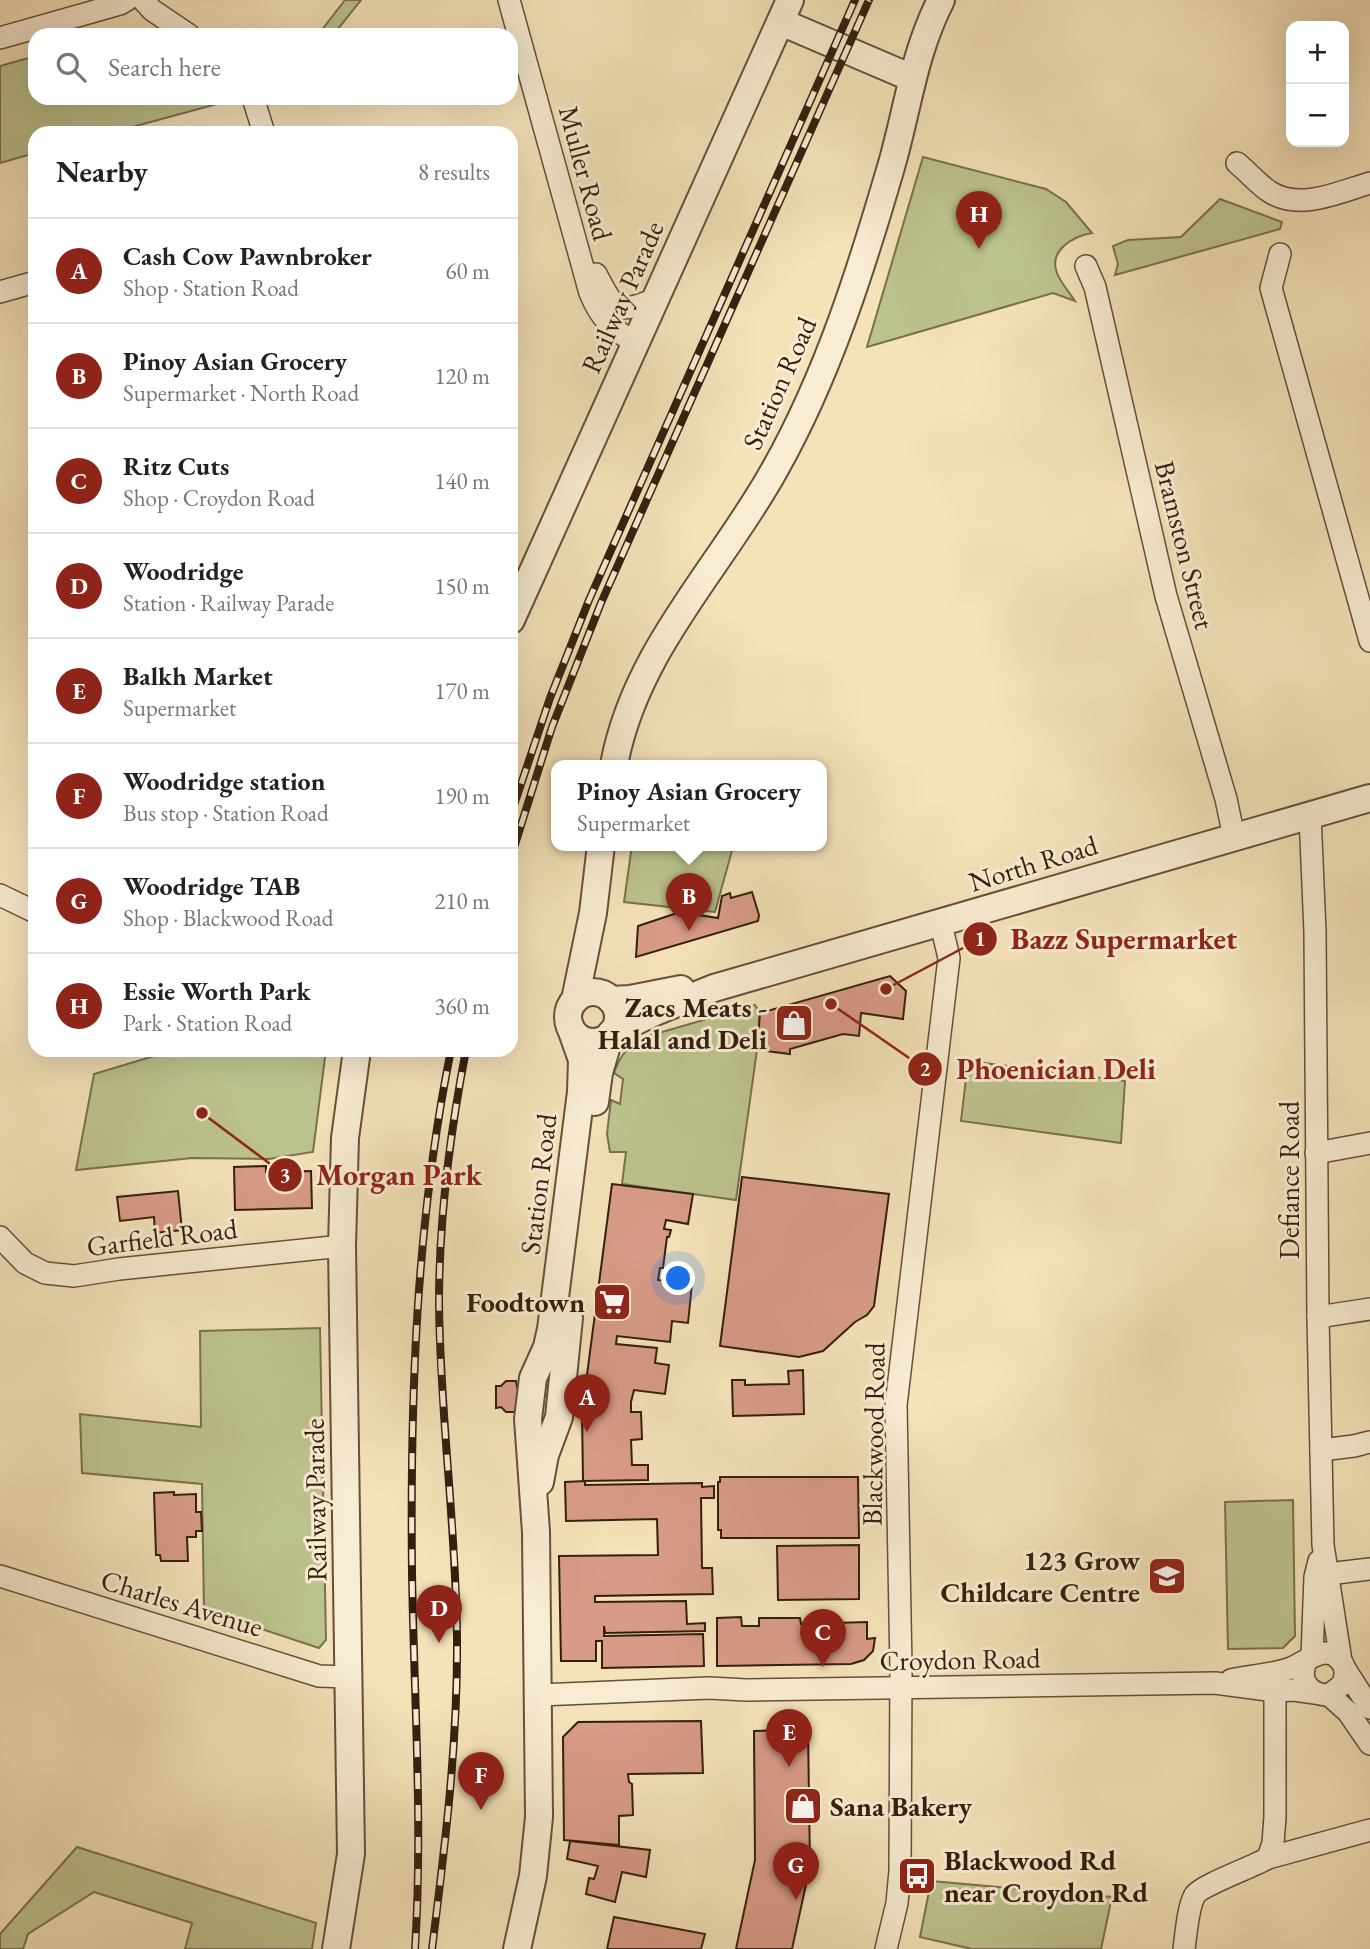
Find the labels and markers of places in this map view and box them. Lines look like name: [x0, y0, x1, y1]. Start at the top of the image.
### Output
pin: H: [956, 191, 1002, 249]
pin: B: [666, 873, 712, 931]
callout: Bazz Supermarket: [962, 913, 1252, 964]
place label: Zacs Meats - Halal and Deli: [598, 989, 767, 1057]
shop icon: Zacs Meats - Halal and Deli: [773, 1002, 815, 1044]
callout: Phoenician Deli: [907, 1043, 1170, 1094]
callout: Morgan Park: [267, 1149, 497, 1200]
supermarket icon: Foodtown: [591, 1281, 633, 1323]
place label: Foodtown: [466, 1284, 585, 1320]
pin: A: [564, 1374, 610, 1432]
place label: 123 Grow Childcare Centre: [940, 1542, 1140, 1610]
school or university icon: 123 Grow Childcare Centre: [1146, 1555, 1188, 1597]
pin: D: [416, 1585, 462, 1643]
pin: C: [800, 1609, 846, 1667]
pin: E: [766, 1709, 812, 1767]
pin: F: [458, 1752, 504, 1810]
shop icon: Sana Bakery: [782, 1785, 824, 1827]
place label: Sana Bakery: [830, 1788, 973, 1824]
pin: G: [773, 1842, 819, 1900]
place label: Blackwood Rd near Croydon Rd: [944, 1842, 1149, 1910]
bus stop icon: Blackwood Rd near Croydon Rd: [896, 1855, 938, 1897]

